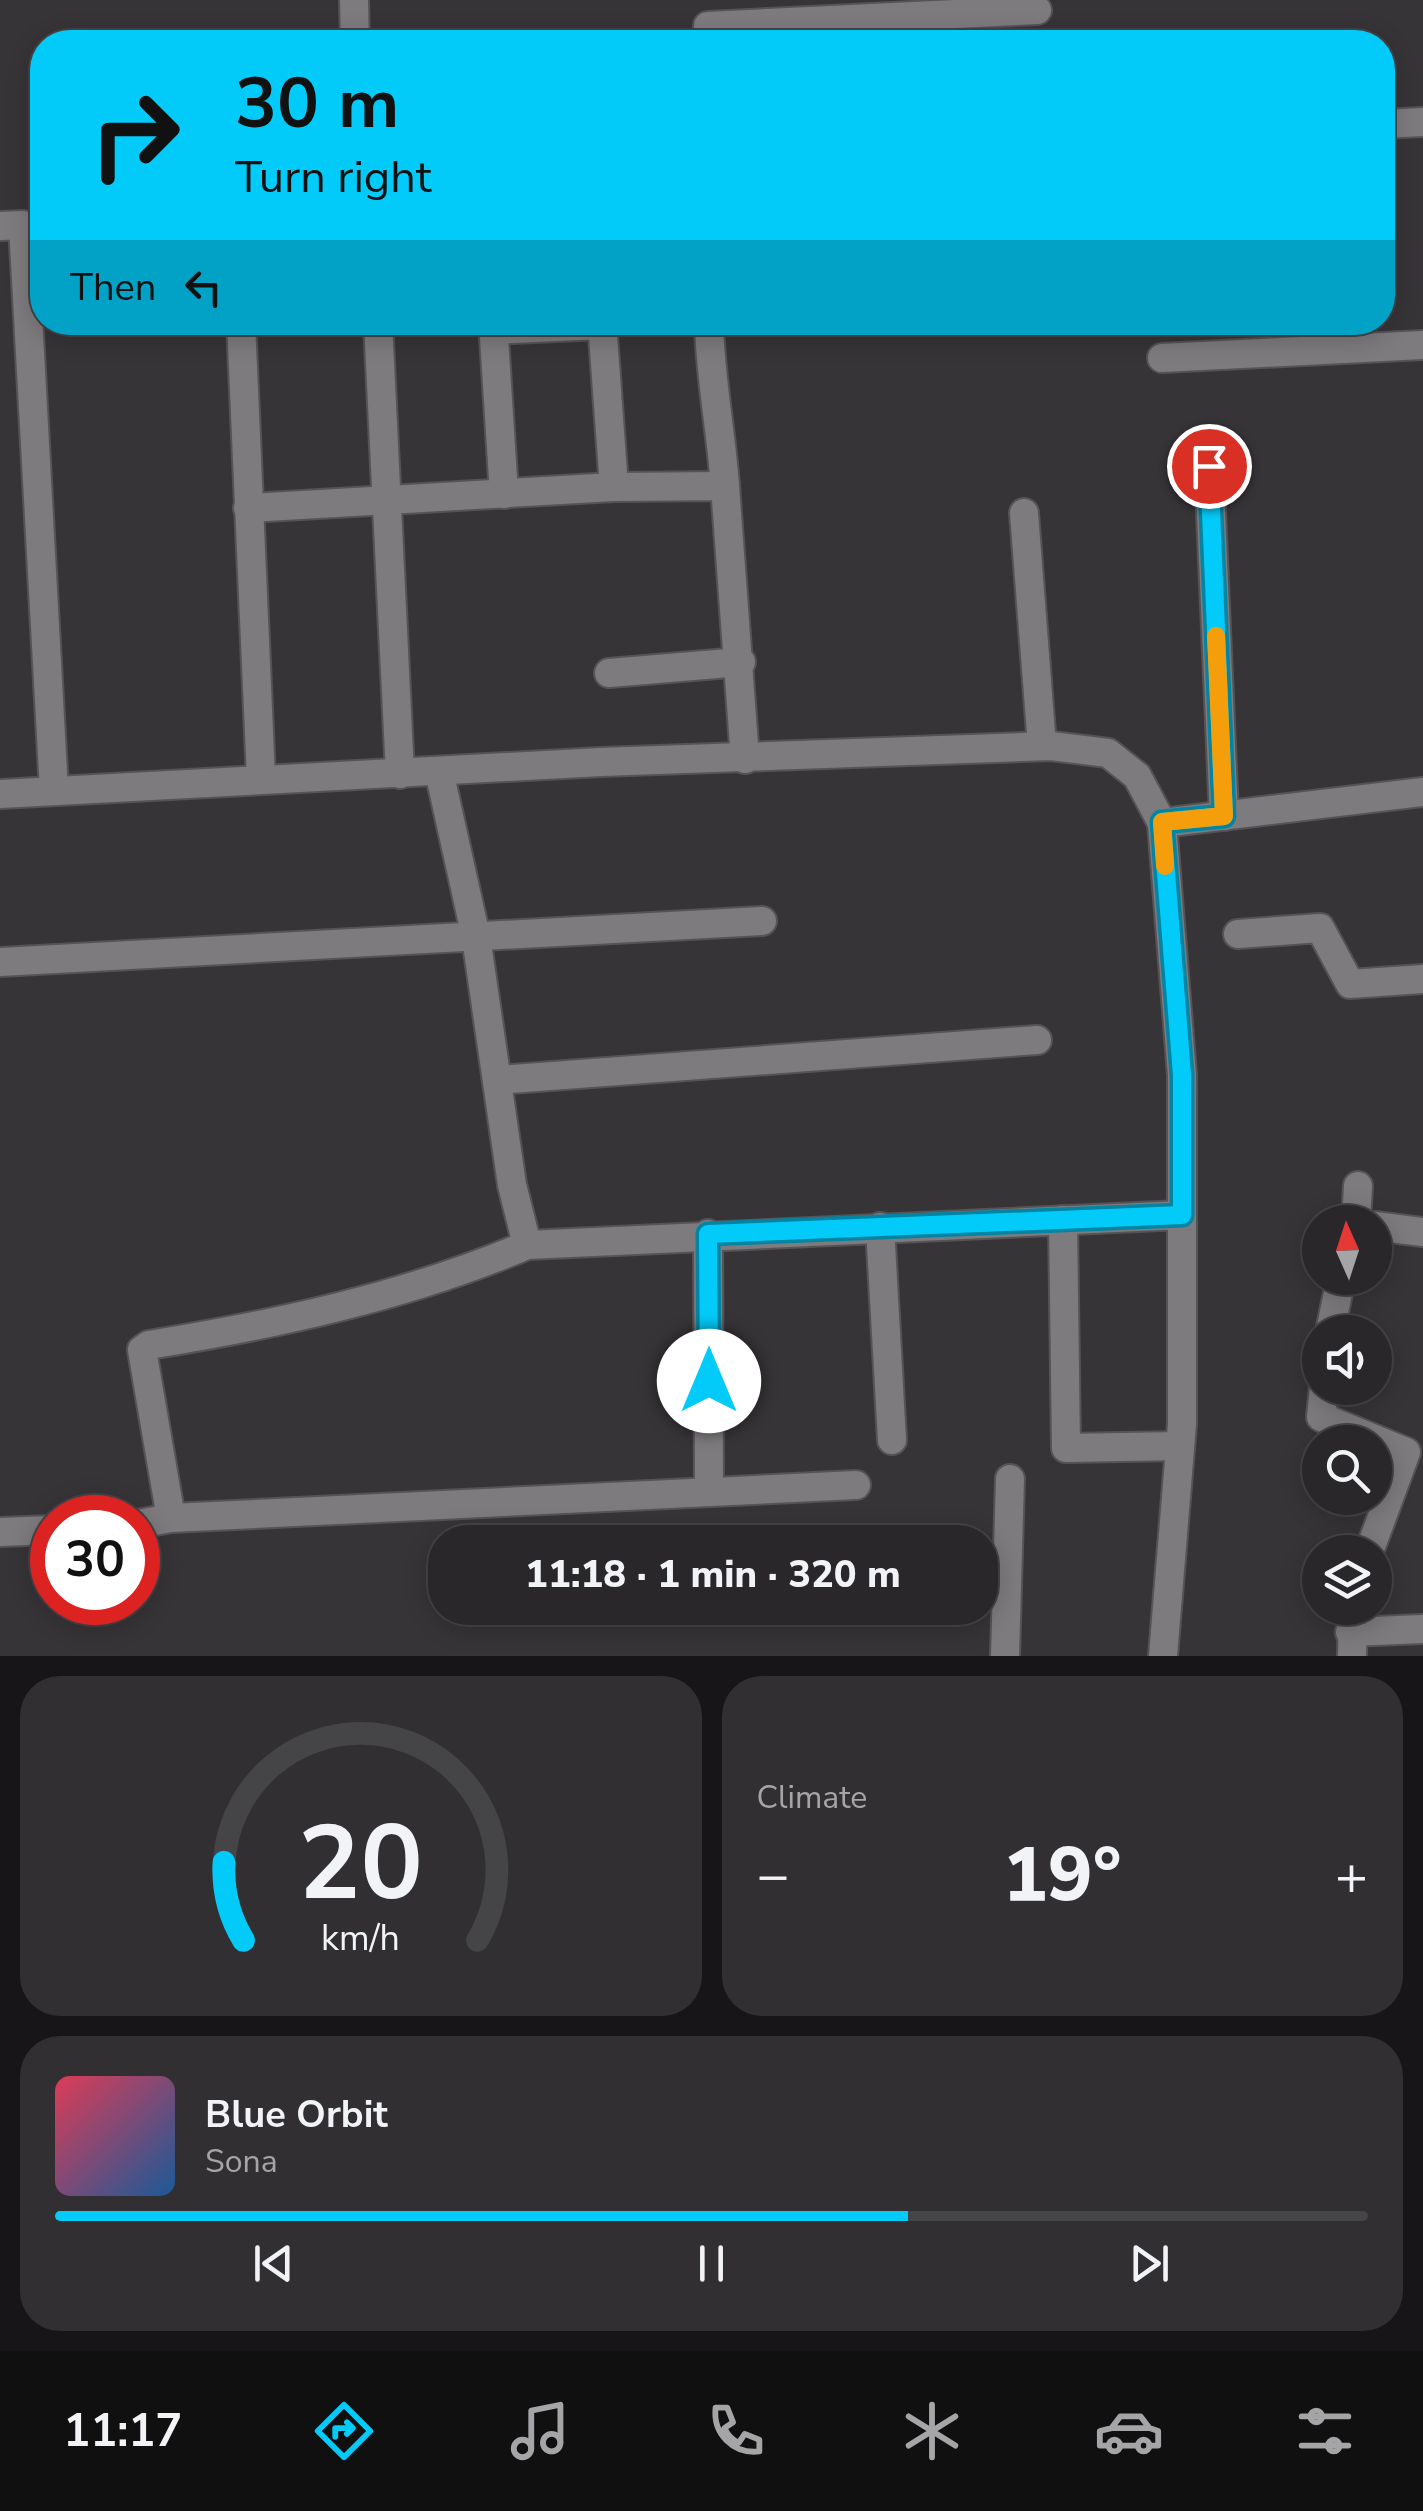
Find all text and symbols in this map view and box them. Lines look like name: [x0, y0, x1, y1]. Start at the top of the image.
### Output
text: 30 m: [235, 56, 399, 152]
icon: right: [70, 70, 200, 200]
text: Turn right: [235, 147, 432, 208]
icon: left: [176, 260, 231, 315]
text: Then: [70, 262, 156, 313]
pin: [1167, 424, 1252, 509]
icon: arrive: [1182, 439, 1237, 494]
north arrow: [1302, 1205, 1392, 1295]
map controls: [1302, 1205, 1392, 1625]
button: sound: [1302, 1315, 1392, 1405]
position arrow: [657, 1329, 761, 1433]
button: search: [1302, 1425, 1392, 1515]
speed limit sign: 30: [30, 1495, 160, 1625]
button: layers: [1302, 1535, 1392, 1625]
text: 11:18 · 1 min · 320 m: [525, 1549, 901, 1600]
text: Climate: [757, 1776, 867, 1819]
text: 20: [298, 1793, 423, 1935]
text: 19°: [1003, 1824, 1122, 1926]
text: −: [757, 1838, 790, 1913]
text: +: [1335, 1838, 1368, 1913]
text: km/h: [321, 1914, 400, 1963]
text: Blue Orbit: [205, 2089, 388, 2140]
text: Sona: [205, 2140, 278, 2183]
icon: previous: [246, 2236, 301, 2291]
icon: pause: [684, 2236, 739, 2291]
icon: next: [1122, 2236, 1177, 2291]
icon: directions: [309, 2396, 379, 2466]
icon: music: [505, 2396, 575, 2466]
icon: phone: [701, 2396, 771, 2466]
icon: climate: [897, 2396, 967, 2466]
icon: car: [1094, 2396, 1164, 2466]
icon: filters: [1290, 2396, 1360, 2466]
text: 11:17: [63, 2401, 182, 2462]

